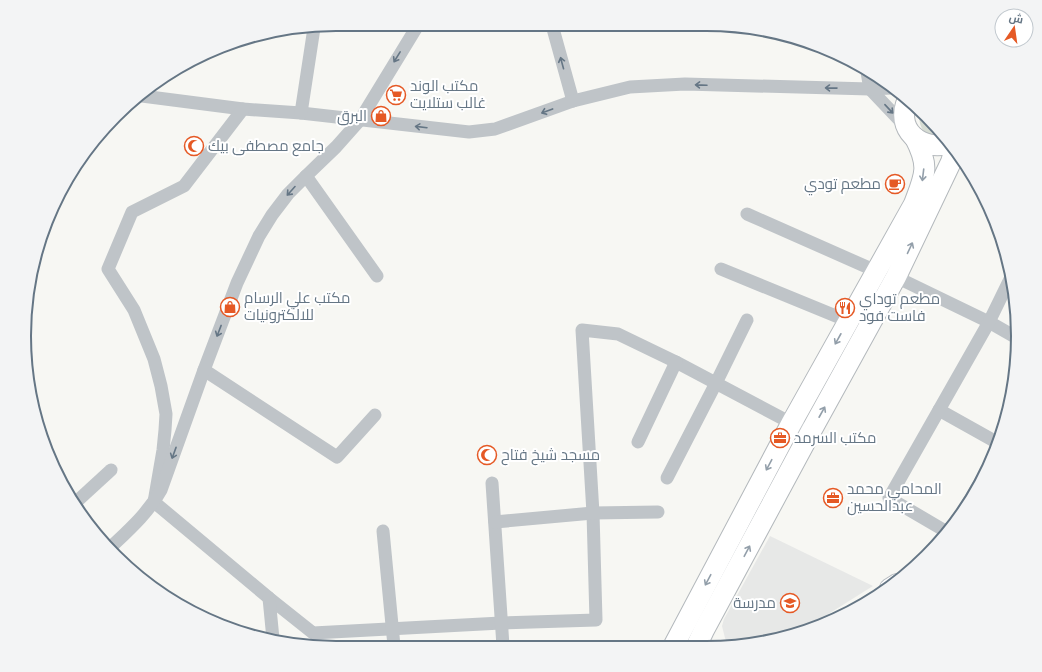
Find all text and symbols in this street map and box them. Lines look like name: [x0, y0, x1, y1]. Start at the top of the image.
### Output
north arrow: [994, 8, 1034, 48]
text: ش: [1008, 10, 1025, 27]
one-way arrow: [393, 51, 401, 63]
one-way arrow: [558, 57, 566, 70]
place label: مكتب الوند غالب ستلايت: [410, 77, 486, 112]
one-way arrow: [695, 81, 708, 88]
supermarket icon: مكتب الوند غالب ستلايت: [385, 84, 407, 106]
one-way arrow: [825, 85, 838, 92]
one-way arrow: [884, 104, 894, 114]
shop icon: البرق: [370, 105, 392, 127]
place label: البرق: [337, 107, 367, 126]
one-way arrow: [541, 107, 553, 115]
one-way arrow: [414, 123, 427, 131]
mosque icon: جامع مصطفى بيك: [183, 135, 205, 157]
place label: جامع مصطفى بيك: [208, 137, 324, 157]
one-way arrow: [919, 168, 927, 181]
cafe icon: مطعم تودي: [884, 173, 906, 195]
place label: مطعم تودي: [804, 175, 881, 196]
one-way arrow: [287, 186, 296, 196]
one-way arrow: [907, 242, 914, 254]
place label: مكتب علي الرسام للالكترونيات: [244, 289, 350, 324]
place label: مطعم توداي فاست فود: [859, 290, 940, 325]
shop icon: مكتب علي الرسام للالكترونيات: [219, 296, 241, 318]
restaurant icon: مطعم توداي فاست فود: [834, 297, 856, 319]
one-way arrow: [215, 324, 223, 336]
one-way arrow: [834, 333, 842, 345]
one-way arrow: [818, 406, 826, 418]
office icon: مكتب السرمد: [769, 427, 791, 449]
place label: مكتب السرمد: [794, 429, 877, 447]
mosque icon: مسجد شيخ فتاح: [476, 444, 498, 466]
one-way arrow: [170, 446, 178, 458]
place label: مسجد شيخ فتاح: [501, 446, 600, 466]
one-way arrow: [765, 459, 772, 471]
place label: المحامي محمد عبدالحسين: [847, 480, 942, 516]
office icon: المحامي محمد عبدالحسين: [822, 487, 844, 509]
one-way arrow: [743, 545, 751, 557]
one-way arrow: [704, 574, 711, 586]
school or university icon: مدرسة: [779, 592, 801, 614]
place label: مدرسة: [733, 594, 776, 612]

